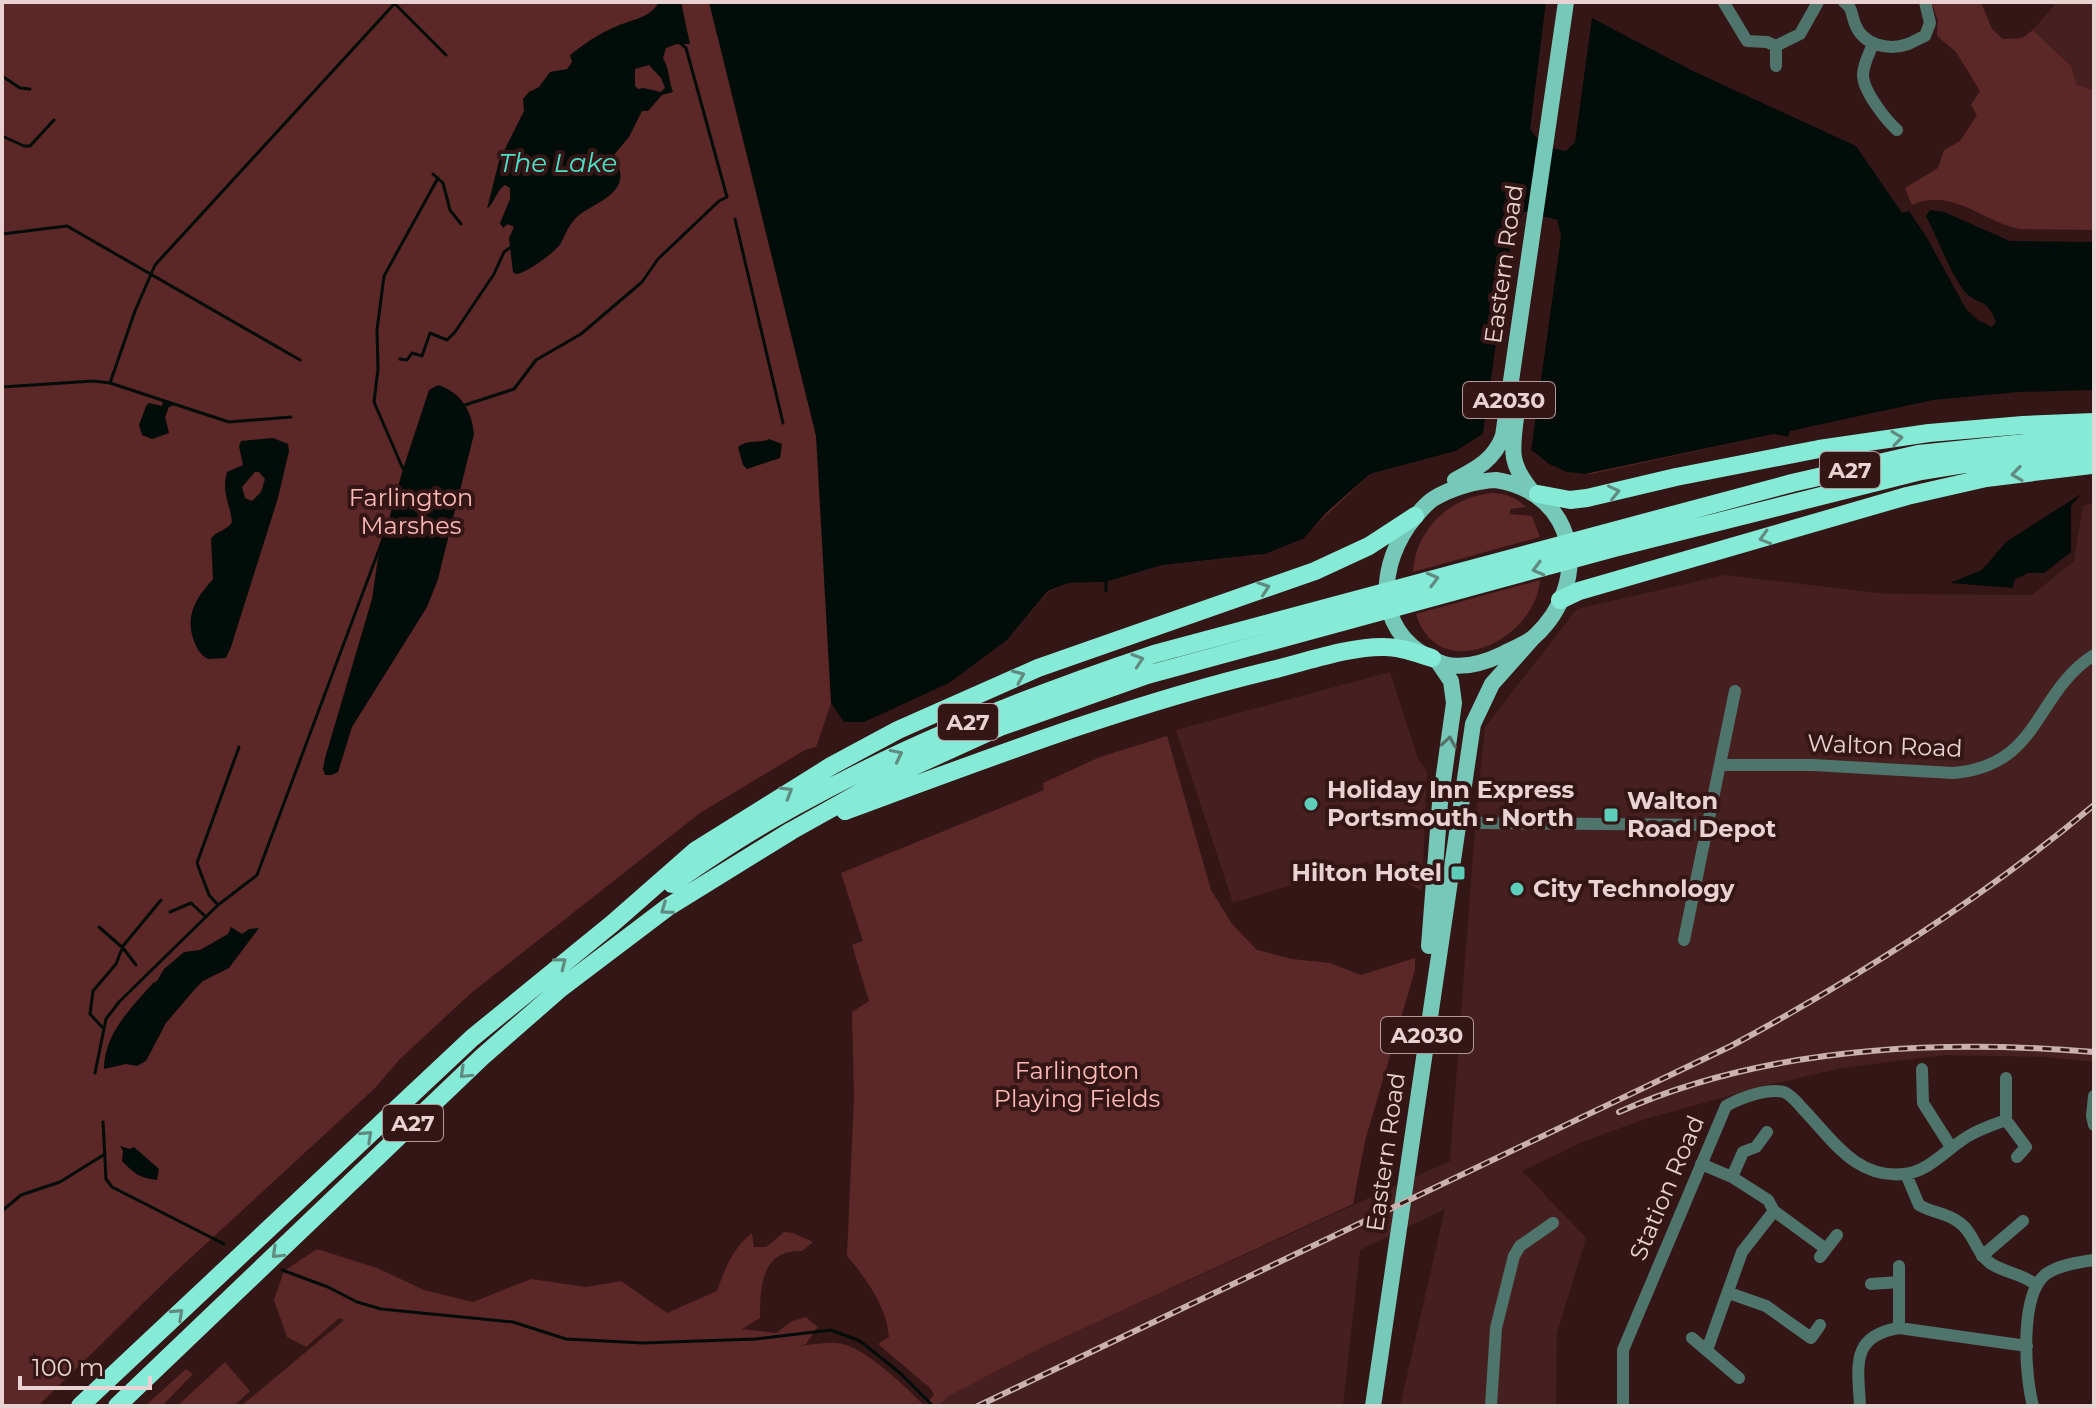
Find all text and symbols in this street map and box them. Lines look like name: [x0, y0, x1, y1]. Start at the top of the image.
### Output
water label: The Lake: [499, 147, 617, 179]
street label: Eastern Road: [1478, 183, 1529, 345]
road number: A2030: [1463, 382, 1555, 418]
one-way arrow: [1890, 430, 1904, 447]
road number: A27: [1820, 452, 1880, 488]
one-way arrow: [2010, 465, 2023, 482]
park label: Farlington Marshes: [349, 483, 473, 540]
one-way arrow: [1607, 484, 1621, 501]
one-way arrow: [1759, 529, 1772, 545]
one-way arrow: [1532, 559, 1546, 576]
one-way arrow: [1426, 571, 1440, 588]
one-way arrow: [1256, 582, 1270, 598]
one-way arrow: [1131, 653, 1145, 669]
one-way arrow: [1011, 670, 1025, 686]
road number: A27: [938, 704, 998, 740]
street label: Walton Road: [1807, 728, 1963, 763]
one-way arrow: [1440, 735, 1457, 749]
one-way arrow: [889, 749, 903, 765]
place label: Holiday Inn Express Portsmouth - North: [1327, 775, 1575, 832]
one-way arrow: [778, 786, 793, 802]
place label: Walton Road Depot: [1627, 786, 1777, 843]
marker: Holiday Inn Express Portsmouth - North: [1302, 795, 1320, 813]
marker: Walton Road Depot: [1602, 806, 1620, 824]
place label: Hilton Hotel: [1292, 858, 1442, 887]
marker: Hilton Hotel: [1449, 864, 1467, 882]
place label: City Technology: [1533, 874, 1735, 903]
marker: City Technology: [1508, 880, 1526, 898]
one-way arrow: [661, 899, 675, 914]
one-way arrow: [552, 959, 567, 973]
road number: A2030: [1381, 1017, 1473, 1053]
park label: Farlington Playing Fields: [994, 1056, 1160, 1113]
one-way arrow: [460, 1064, 474, 1079]
street label: Eastern Road: [1360, 1071, 1411, 1233]
road number: A27: [383, 1105, 443, 1141]
street label: Station Road: [1623, 1111, 1710, 1265]
one-way arrow: [358, 1131, 372, 1145]
one-way arrow: [272, 1244, 286, 1258]
one-way arrow: [169, 1309, 183, 1324]
scale bar: [20, 1340, 150, 1390]
text: 100 m: [32, 1353, 104, 1382]

